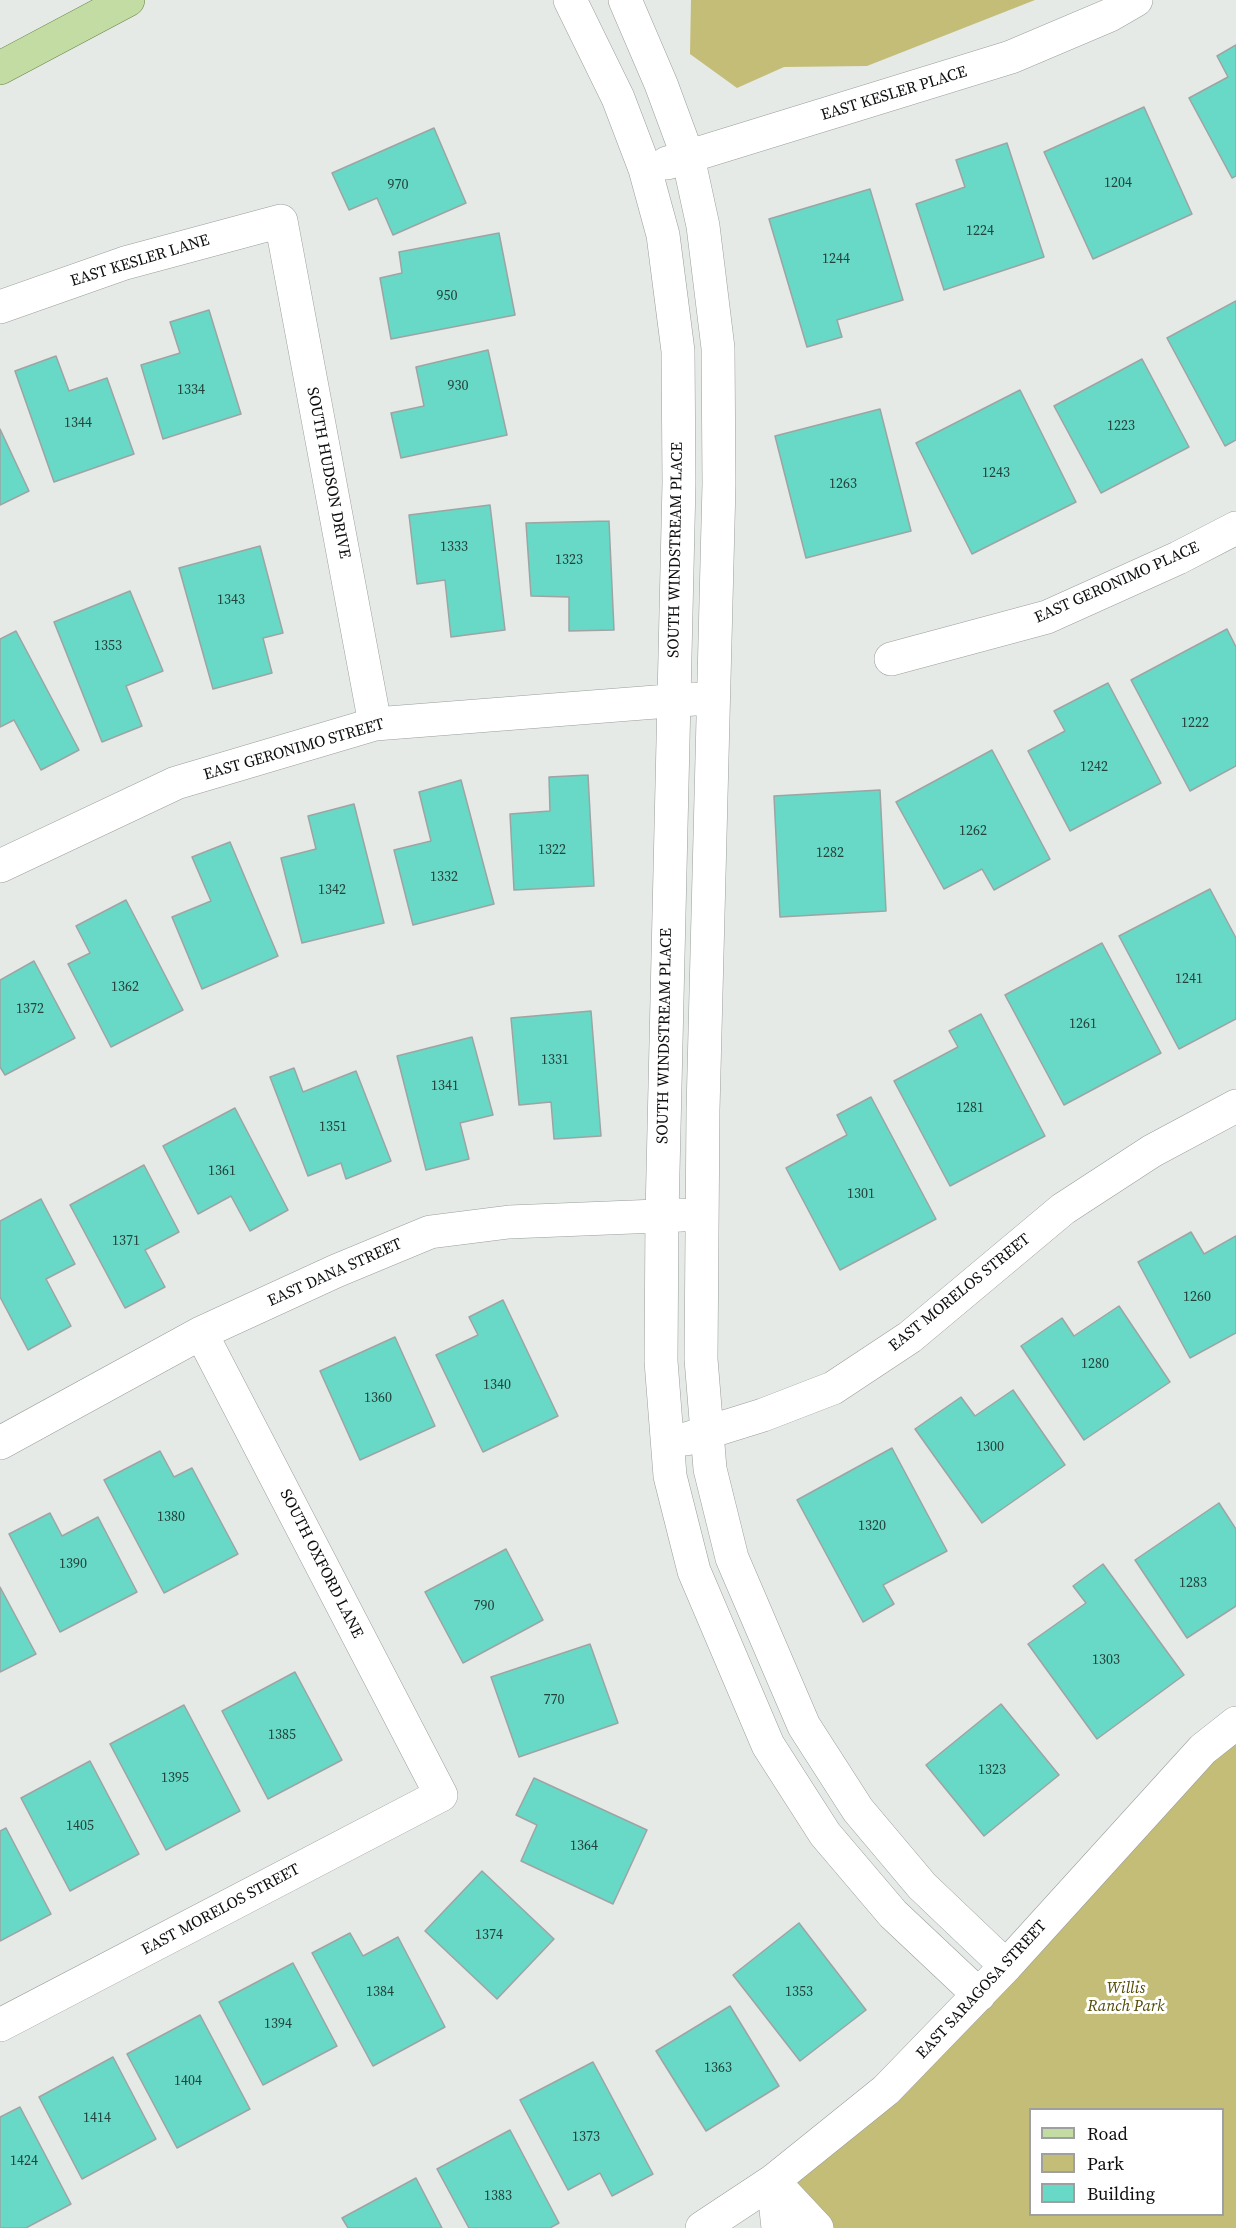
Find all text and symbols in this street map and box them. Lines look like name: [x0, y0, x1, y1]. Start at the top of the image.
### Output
street label: EAST KESLER PLACE: [819, 63, 969, 125]
house number: 1204: [1104, 175, 1132, 191]
house number: 970: [388, 177, 408, 193]
house number: 1224: [966, 223, 994, 239]
street label: EAST KESLER LANE: [68, 231, 212, 291]
house number: 1244: [822, 251, 850, 267]
house number: 950: [437, 288, 457, 304]
house number: 930: [448, 378, 468, 394]
house number: 1334: [177, 382, 205, 398]
street label: SOUTH HUDSON DRIVE: [302, 386, 354, 560]
house number: 1344: [64, 415, 92, 431]
house number: 1223: [1107, 418, 1135, 434]
street label: SOUTH WINDSTREAM PLACE: [665, 442, 687, 658]
house number: 1243: [982, 465, 1010, 481]
house number: 1263: [829, 476, 857, 492]
street label: EAST GERONIMO PLACE: [1032, 538, 1202, 628]
house number: 1333: [440, 539, 468, 555]
house number: 1323: [555, 552, 583, 568]
house number: 1343: [217, 592, 245, 608]
house number: 1353: [94, 638, 122, 654]
street label: EAST GERONIMO STREET: [202, 715, 386, 785]
house number: 1222: [1181, 715, 1209, 731]
house number: 1242: [1080, 759, 1108, 775]
house number: 1262: [959, 823, 987, 839]
house number: 1322: [538, 842, 566, 858]
house number: 1282: [816, 845, 844, 861]
house number: 1332: [430, 869, 458, 885]
house number: 1342: [318, 882, 346, 898]
street label: SOUTH WINDSTREAM PLACE: [654, 928, 676, 1144]
house number: 1241: [1175, 971, 1203, 987]
house number: 1362: [111, 979, 139, 995]
house number: 1372: [16, 1001, 44, 1017]
house number: 1261: [1069, 1016, 1097, 1032]
house number: 1331: [541, 1052, 569, 1068]
house number: 1341: [431, 1078, 459, 1094]
house number: 1281: [956, 1100, 984, 1116]
house number: 1351: [319, 1119, 347, 1135]
house number: 1361: [208, 1163, 236, 1179]
house number: 1301: [847, 1186, 875, 1202]
street label: EAST MORELOS STREET: [885, 1230, 1035, 1356]
house number: 1371: [112, 1233, 140, 1249]
street label: EAST DANA STREET: [265, 1235, 405, 1311]
house number: 1260: [1183, 1289, 1211, 1305]
house number: 1280: [1081, 1356, 1109, 1372]
house number: 1340: [483, 1377, 511, 1393]
house number: 1360: [364, 1390, 392, 1406]
house number: 1300: [976, 1439, 1004, 1455]
street label: SOUTH OXFORD LANE: [275, 1486, 367, 1642]
house number: 1380: [157, 1509, 185, 1525]
house number: 1320: [858, 1518, 886, 1534]
house number: 1390: [59, 1556, 87, 1572]
house number: 1283: [1179, 1575, 1207, 1591]
house number: 790: [474, 1598, 494, 1614]
house number: 1303: [1092, 1652, 1120, 1668]
house number: 770: [544, 1692, 564, 1708]
house number: 1385: [268, 1727, 296, 1743]
house number: 1323: [978, 1762, 1006, 1778]
house number: 1395: [161, 1770, 189, 1786]
house number: 1405: [66, 1818, 94, 1834]
house number: 1364: [570, 1838, 598, 1854]
street label: EAST MORELOS STREET: [139, 1860, 303, 1960]
street label: EAST SARAGOSA STREET: [913, 1917, 1051, 2063]
house number: 1374: [475, 1927, 503, 1943]
park label: Willis Ranch Park: [1087, 1979, 1165, 2017]
house number: 1384: [366, 1984, 394, 2000]
house number: 1353: [785, 1984, 813, 2000]
house number: 1394: [264, 2016, 292, 2032]
house number: 1363: [704, 2060, 732, 2076]
house number: 1404: [174, 2073, 202, 2089]
legend: [1029, 2108, 1224, 2216]
house number: 1414: [83, 2110, 111, 2126]
text: Road: [1087, 2121, 1128, 2146]
house number: 1373: [572, 2129, 600, 2145]
text: Park: [1087, 2151, 1124, 2176]
house number: 1424: [10, 2153, 38, 2169]
text: Building: [1087, 2181, 1155, 2206]
house number: 1383: [484, 2188, 512, 2204]

